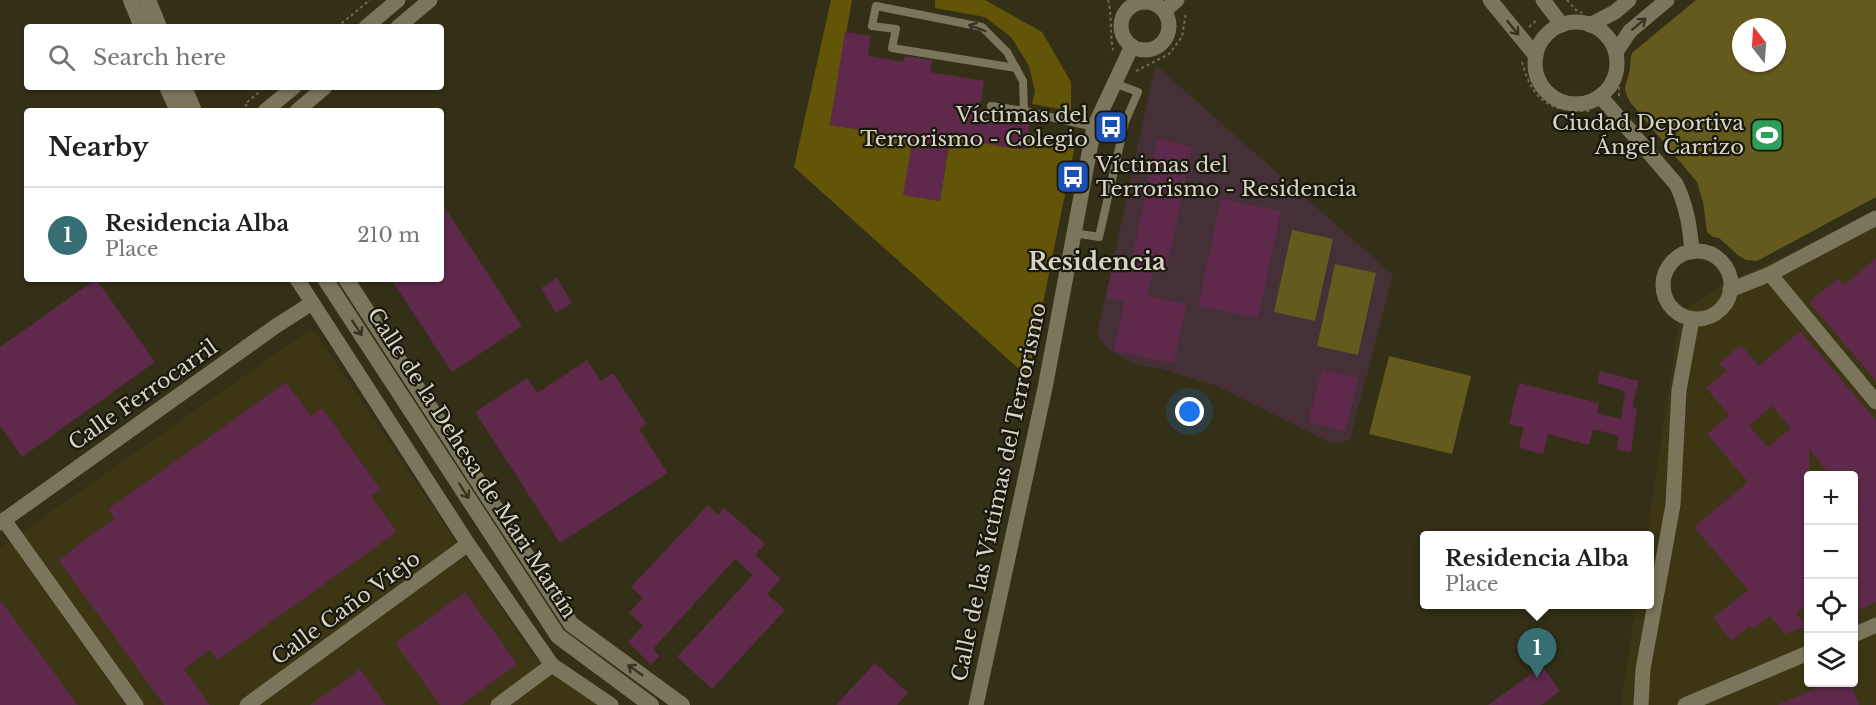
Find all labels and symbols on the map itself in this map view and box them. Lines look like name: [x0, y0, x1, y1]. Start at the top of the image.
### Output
one-way arrow: [1631, 17, 1647, 30]
north arrow: [1732, 18, 1786, 72]
one-way arrow: [1507, 20, 1520, 36]
one-way arrow: [969, 21, 987, 32]
place label: Víctimas del Terrorismo - Colegio: [860, 102, 1088, 152]
bus stop icon: Víctimas del Terrorismo - Colegio: [1093, 109, 1129, 145]
place label: Ciudad Deportiva Ángel Carrizo: [1552, 110, 1744, 160]
sports icon: Ciudad Deportiva Ángel Carrizo: [1749, 117, 1785, 153]
place label: Víctimas del Terrorismo - Residencia: [1095, 152, 1357, 202]
bus stop icon: Víctimas del Terrorismo - Residencia: [1055, 159, 1091, 195]
district label: Residencia: [1028, 247, 1166, 276]
street label: Calle de las Víctimas del Terrorismo: [946, 300, 1052, 684]
street label: Calle de la Dehesa de Mari Martín: [362, 303, 582, 623]
one-way arrow: [351, 319, 363, 336]
street label: Calle Ferrocarril: [64, 334, 223, 456]
your location: [1175, 397, 1204, 426]
one-way arrow: [458, 482, 470, 499]
street label: Calle Caño Viejo: [267, 545, 425, 671]
pin: 1: [1518, 628, 1556, 678]
one-way arrow: [627, 664, 643, 677]

